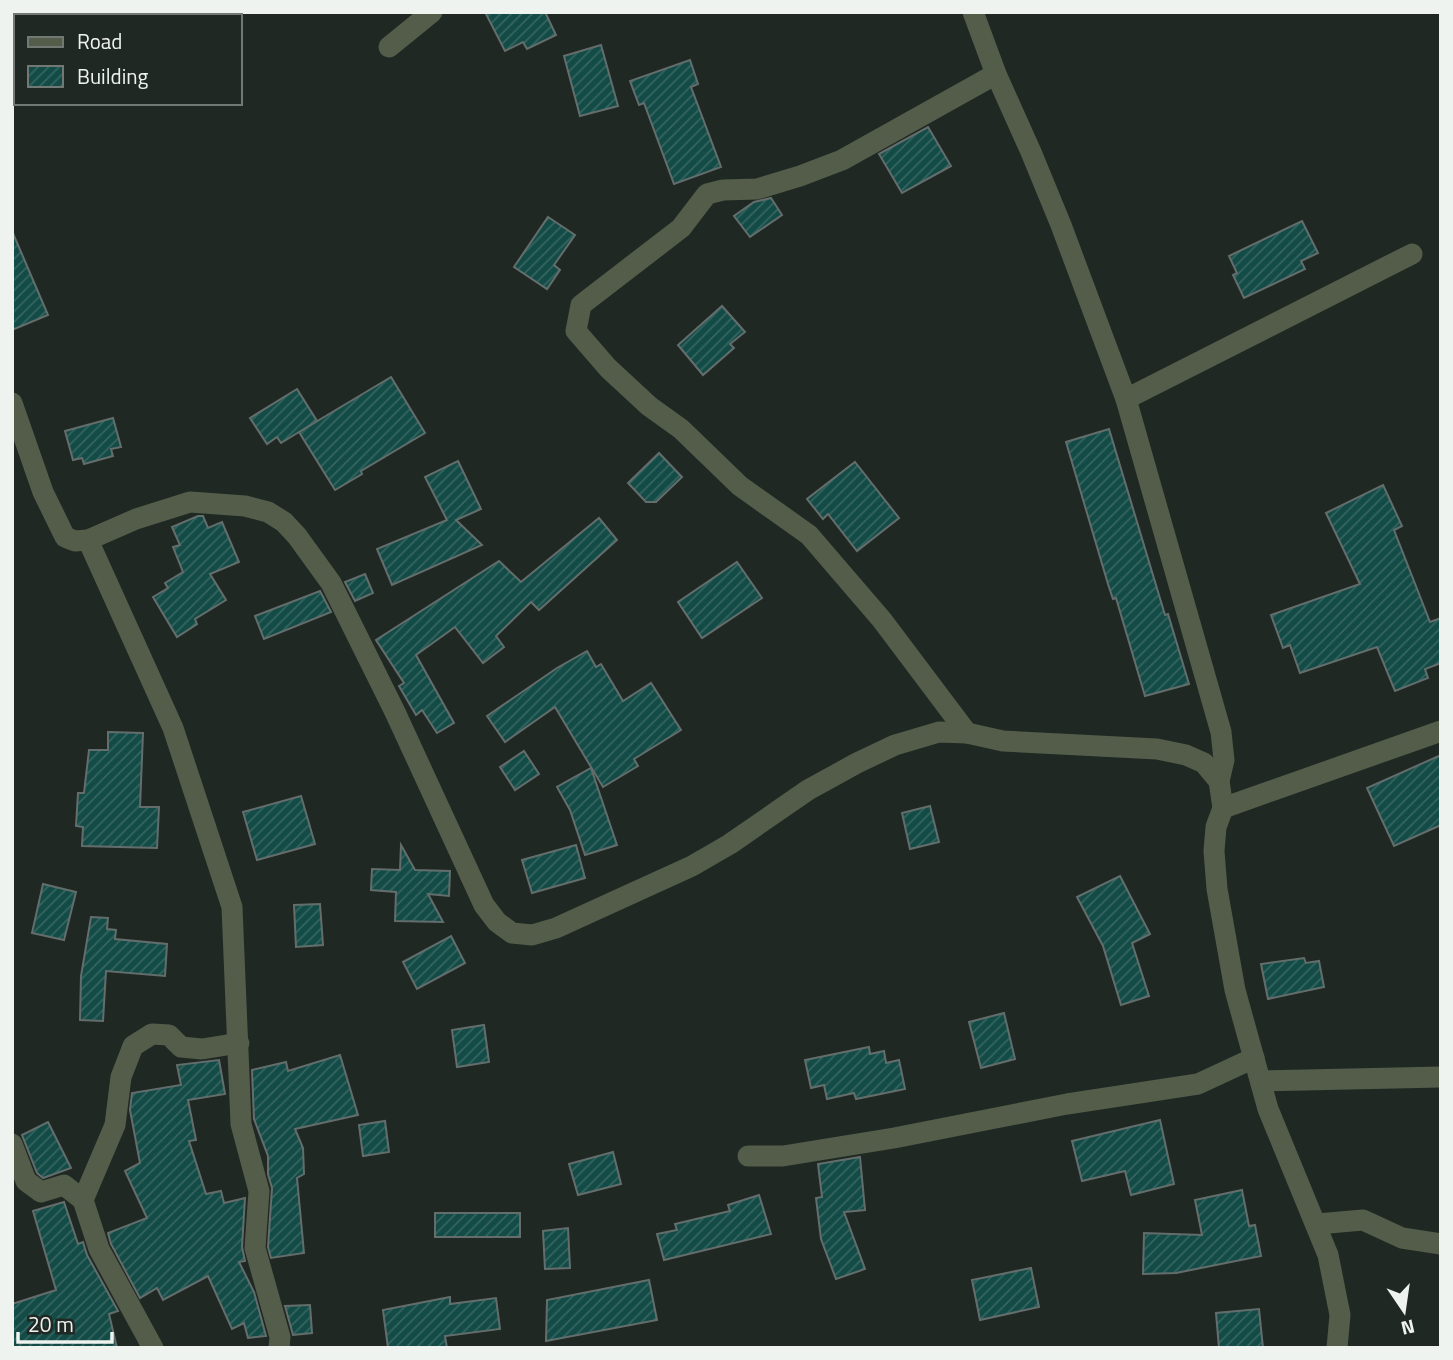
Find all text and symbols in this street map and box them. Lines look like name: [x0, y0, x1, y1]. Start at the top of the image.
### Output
legend: [14, 14, 242, 105]
text: Road: [77, 25, 122, 57]
text: Building: [77, 60, 149, 92]
north arrow: [1369, 1276, 1439, 1346]
scale bar: [18, 1300, 112, 1344]
text: 20 m: [28, 1308, 74, 1340]
text: N: [1398, 1312, 1418, 1344]

